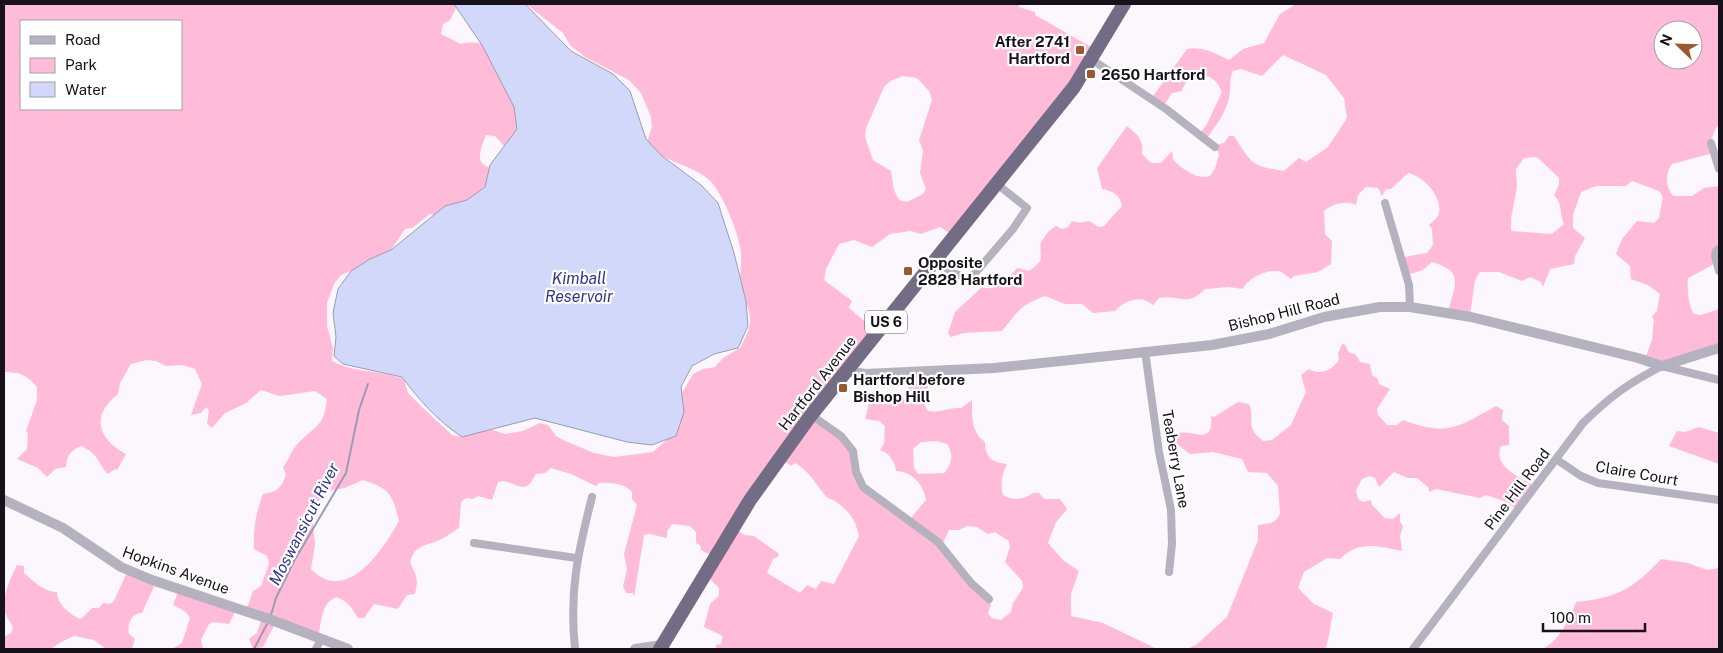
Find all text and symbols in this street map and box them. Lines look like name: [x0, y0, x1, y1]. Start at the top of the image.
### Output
legend: [20, 20, 182, 110]
north arrow: [1653, 20, 1703, 70]
text: Road: [65, 31, 101, 48]
text: N: [1657, 32, 1676, 48]
place label: After 2741 Hartford: [995, 33, 1070, 67]
marker: After 2741 Hartford: [1074, 44, 1086, 56]
text: Park: [65, 56, 97, 73]
place label: 2650 Hartford: [1101, 66, 1205, 83]
marker: 2650 Hartford: [1085, 68, 1097, 80]
text: Water: [65, 81, 107, 98]
place label: Opposite 2828 Hartford: [918, 254, 1022, 288]
marker: Opposite 2828 Hartford: [902, 265, 914, 277]
water label: Kimball Reservoir: [545, 269, 614, 306]
street label: Bishop Hill Road: [1226, 290, 1342, 334]
road number: US 6: [865, 311, 907, 334]
street label: Hartford Avenue: [775, 333, 859, 433]
place label: Hartford before Bishop Hill: [853, 371, 965, 405]
marker: Hartford before Bishop Hill: [837, 382, 849, 394]
street label: Teaberry Lane: [1159, 409, 1193, 509]
street label: Pine Hill Road: [1481, 445, 1553, 533]
street label: Claire Court: [1594, 457, 1680, 489]
water label: Moswansicut River: [265, 459, 343, 588]
street label: Hopkins Avenue: [120, 543, 232, 597]
scale bar: [1543, 600, 1646, 632]
text: 100 m: [1550, 609, 1591, 626]

